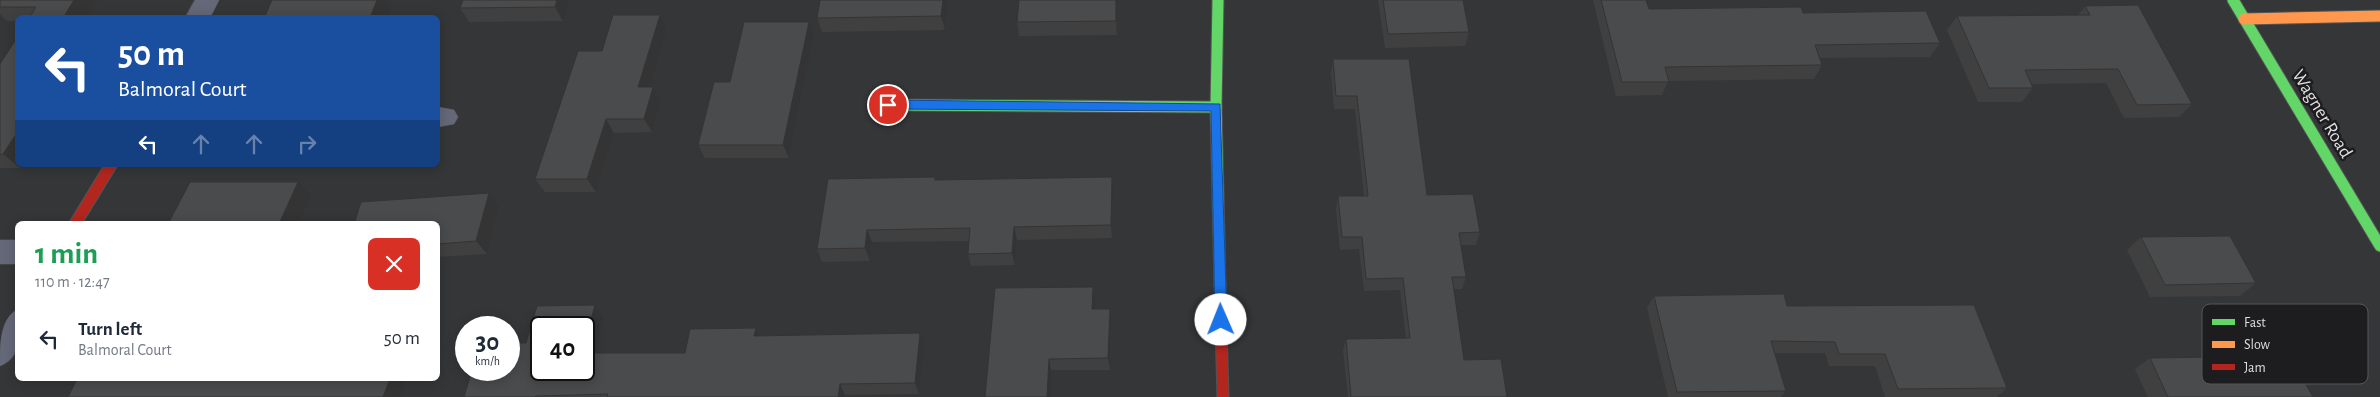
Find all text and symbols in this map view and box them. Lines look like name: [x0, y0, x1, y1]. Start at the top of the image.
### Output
icon: left: [35, 35, 100, 100]
text: 50 m: [118, 37, 185, 72]
street label: Wagner Road: [2288, 66, 2356, 162]
text: Balmoral Court: [118, 78, 247, 100]
pin: [867, 84, 909, 126]
icon: arrive: [874, 91, 902, 119]
icon: left: [134, 130, 162, 158]
icon: ahead: [187, 130, 215, 158]
icon: ahead: [240, 130, 268, 158]
icon: right: [293, 130, 321, 158]
button: close: [368, 238, 420, 290]
text: 1 min: [35, 239, 98, 269]
text: 110 m · 12:47: [35, 274, 110, 290]
position arrow: [1194, 293, 1246, 345]
legend: [2202, 304, 2368, 384]
speed limit sign: 40: [530, 316, 595, 381]
text: Fast: [2244, 316, 2266, 330]
text: Turn left: [78, 320, 142, 339]
icon: left: [35, 325, 63, 353]
text: 50 m: [384, 329, 420, 348]
text: 30: [476, 330, 499, 355]
text: Slow: [2244, 338, 2271, 352]
text: Balmoral Court: [78, 342, 172, 358]
text: km/h: [475, 355, 500, 367]
text: Jam: [2244, 361, 2266, 375]

